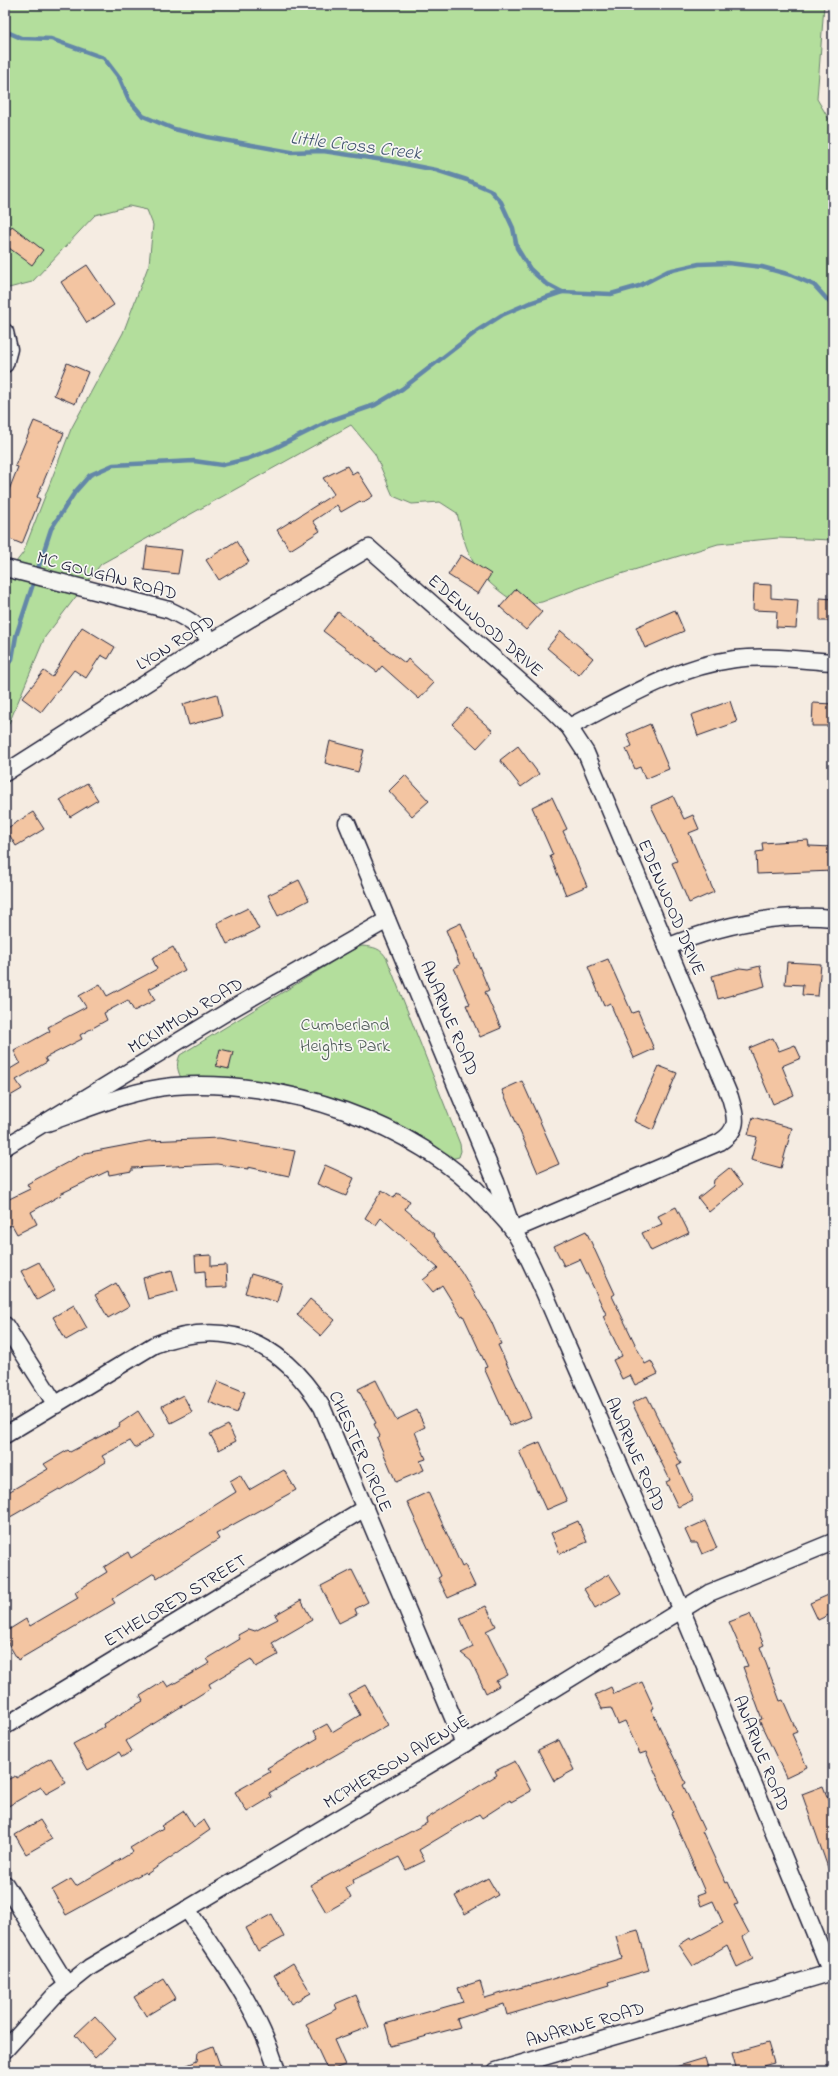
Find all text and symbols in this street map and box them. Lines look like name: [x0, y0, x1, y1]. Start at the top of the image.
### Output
water label: Little Cross Creek: [289, 125, 423, 168]
street label: MC GOUGAN ROAD: [33, 546, 180, 608]
street label: EDENWOOD DRIVE: [421, 569, 548, 684]
street label: LYON ROAD: [132, 609, 220, 678]
street label: EDENWOOD DRIVE: [630, 836, 711, 980]
street label: ANARINE ROAD: [412, 957, 484, 1080]
street label: MCKIMMON ROAD: [123, 972, 249, 1061]
park label: Cumberland Heights Park: [300, 1013, 390, 1061]
street label: CHESTER CIRCLE: [321, 1387, 398, 1517]
street label: ANARINE ROAD: [597, 1394, 671, 1516]
street label: ETHELORED STREET: [100, 1549, 252, 1655]
street label: ANARINE ROAD: [725, 1692, 795, 1815]
street label: MCPHERSON AVENUE: [319, 1709, 475, 1817]
street label: ANARINE ROAD: [523, 1997, 648, 2055]

